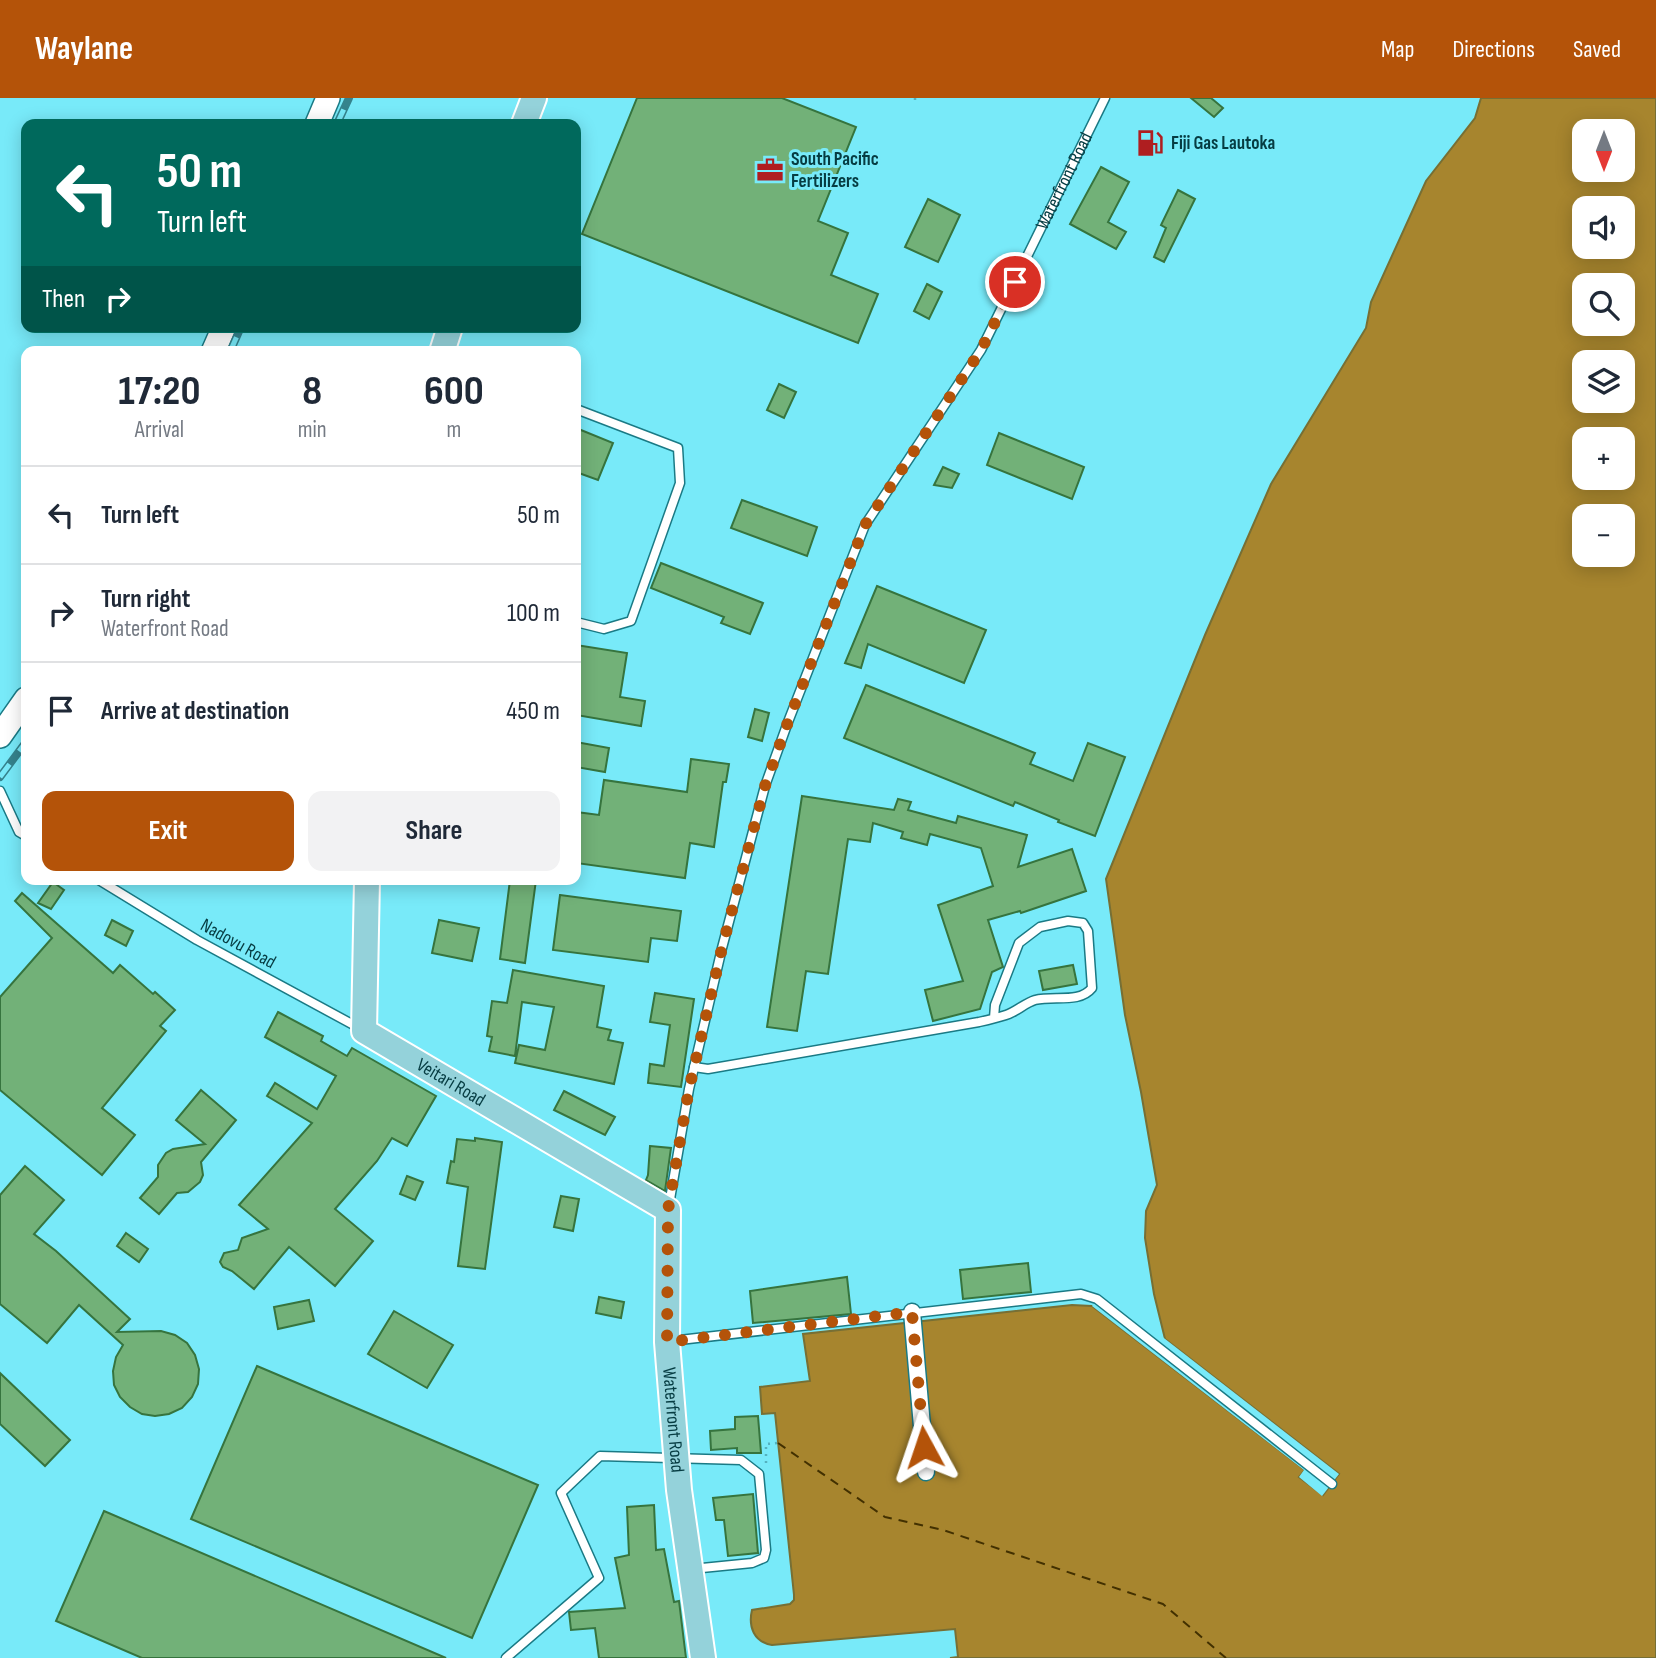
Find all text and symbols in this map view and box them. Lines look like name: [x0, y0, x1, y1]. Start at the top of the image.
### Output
text: Waylane: [35, 29, 133, 69]
text: Map: [1381, 35, 1414, 64]
text: Directions: [1452, 35, 1535, 64]
text: Saved: [1573, 35, 1621, 64]
north arrow: [1572, 119, 1634, 182]
map controls: [1572, 119, 1635, 567]
fuel station icon: Fiji Gas Lautoka: [1135, 128, 1165, 158]
street label: Waterfront Road: [1031, 129, 1098, 233]
place label: Fiji Gas Lautoka: [1171, 132, 1275, 155]
text: 50 m: [157, 143, 242, 202]
icon: left: [42, 147, 133, 238]
place label: South Pacific Fertilizers: [791, 148, 879, 193]
office icon: South Pacific Fertilizers: [755, 155, 785, 185]
button: sound: [1572, 196, 1635, 259]
text: Turn left: [157, 203, 247, 242]
pin: [985, 252, 1045, 312]
icon: arrive: [996, 263, 1034, 301]
button: search: [1572, 273, 1635, 336]
icon: right: [99, 280, 137, 318]
text: Then: [42, 284, 85, 315]
button: layers: [1572, 350, 1635, 413]
text: 17:20: [118, 366, 200, 417]
text: 8: [302, 366, 322, 417]
text: 600: [424, 366, 484, 417]
text: Arrival: [135, 416, 184, 444]
text: min: [298, 416, 327, 444]
text: m: [446, 416, 461, 444]
button: +: [1572, 427, 1635, 490]
icon: left: [42, 496, 80, 534]
text: Turn left: [101, 500, 179, 531]
text: 50 m: [517, 500, 560, 531]
button: −: [1572, 504, 1635, 567]
text: Turn right: [101, 584, 190, 615]
icon: right: [42, 594, 80, 632]
text: 100 m: [507, 598, 560, 629]
text: Waterfront Road: [101, 615, 229, 643]
icon: arrive: [42, 692, 80, 730]
text: Arrive at destination: [101, 696, 289, 727]
text: 450 m: [506, 696, 560, 727]
button: Exit: [42, 791, 294, 871]
button: Share: [308, 791, 560, 871]
street label: Nadovu Road: [196, 914, 280, 974]
street label: Veitari Road: [412, 1053, 490, 1111]
street label: Waterfront Road: [658, 1366, 689, 1473]
position arrow: [887, 1410, 961, 1484]

